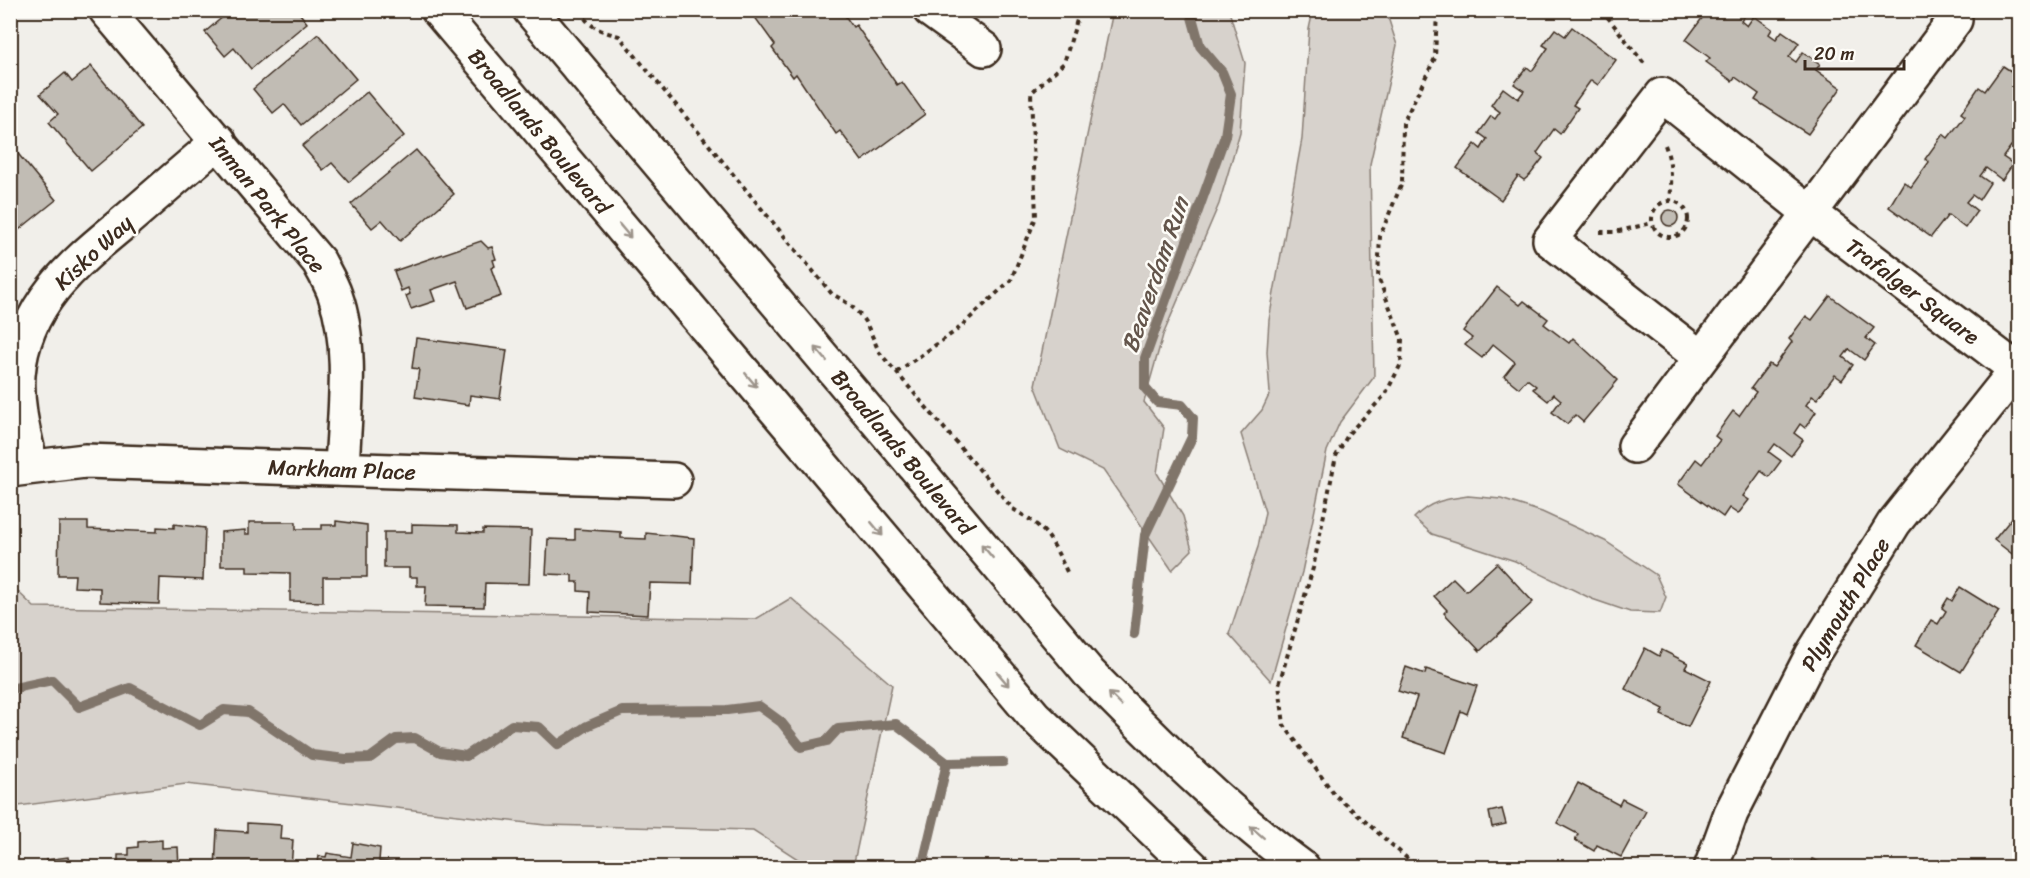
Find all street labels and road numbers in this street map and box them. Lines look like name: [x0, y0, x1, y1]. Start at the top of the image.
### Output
street label: Broadlands Boulevard: [458, 39, 622, 225]
street label: Inman Park Place: [198, 125, 336, 282]
street label: Kisko Way: [44, 204, 143, 300]
street label: Trafalger Square: [1837, 227, 1989, 356]
street label: Broadlands Boulevard: [821, 360, 985, 546]
street label: Markham Place: [267, 447, 417, 492]
street label: Plymouth Place: [1790, 530, 1901, 679]

